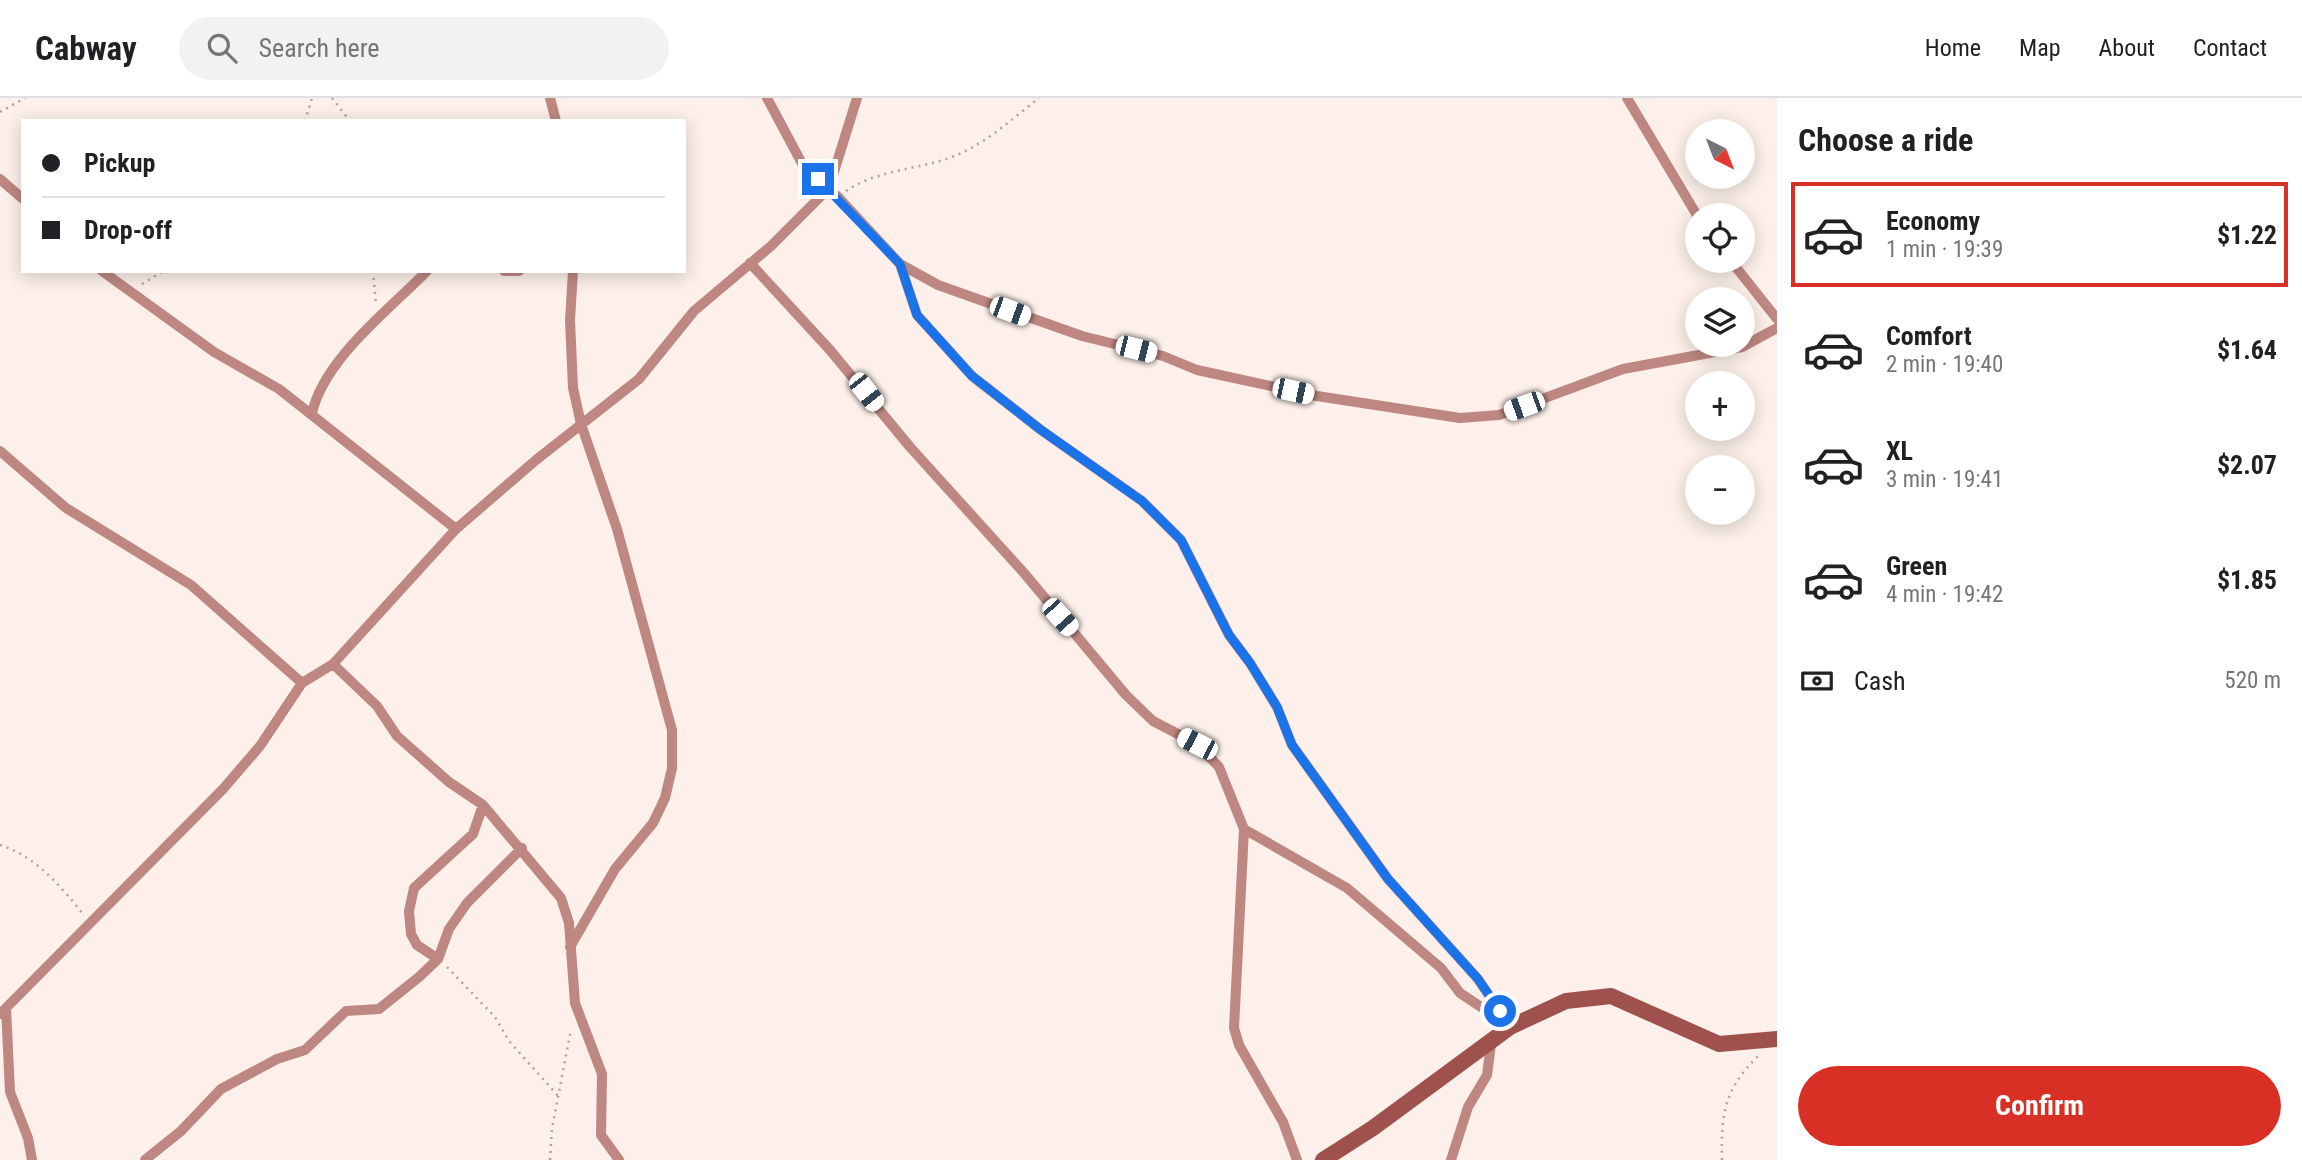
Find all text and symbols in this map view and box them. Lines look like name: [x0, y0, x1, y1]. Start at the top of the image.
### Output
search box: [179, 17, 669, 80]
text: Cabway: [35, 29, 137, 68]
icon: search: [203, 29, 241, 67]
text: Search here: [259, 33, 380, 63]
text: Home: [1925, 34, 1981, 62]
text: Map: [2019, 34, 2061, 62]
text: About: [2099, 34, 2155, 62]
text: Contact: [2193, 34, 2267, 62]
north arrow: [1685, 119, 1755, 189]
map controls: [1685, 119, 1755, 525]
text: Choose a ride: [1798, 121, 1973, 159]
text: Pickup: [84, 148, 155, 178]
route end: [802, 163, 834, 195]
button: locate: [1685, 203, 1755, 273]
icon: car: [1802, 203, 1865, 266]
text: Economy: [1886, 206, 1980, 236]
text: Drop-off: [84, 215, 172, 245]
text: $1.22: [2217, 220, 2277, 250]
text: 1 min · 19:39: [1886, 236, 2003, 263]
button: layers: [1685, 287, 1755, 357]
car: [987, 294, 1034, 328]
icon: car: [1802, 318, 1865, 381]
text: Comfort: [1886, 321, 1972, 351]
car: [1114, 334, 1159, 364]
text: $1.64: [2217, 335, 2277, 365]
text: 2 min · 19:40: [1886, 351, 2003, 378]
car: [845, 369, 888, 415]
button: +: [1685, 371, 1755, 441]
car: [1271, 376, 1316, 406]
car: [1501, 389, 1548, 423]
icon: car: [1802, 433, 1865, 496]
text: XL: [1886, 436, 1913, 466]
text: $2.07: [2217, 450, 2277, 480]
button: −: [1685, 455, 1755, 525]
text: 3 min · 19:41: [1886, 466, 2003, 493]
icon: car: [1802, 548, 1865, 611]
text: Green: [1886, 551, 1947, 581]
text: $1.85: [2217, 565, 2277, 595]
text: 4 min · 19:42: [1886, 581, 2003, 608]
car: [1039, 594, 1082, 640]
icon: cash: [1798, 662, 1836, 700]
text: Cash: [1854, 666, 1906, 696]
text: 520 m: [2224, 667, 2281, 694]
car: [1174, 725, 1221, 763]
route start: [1484, 995, 1516, 1027]
button: Confirm: [1798, 1066, 2281, 1146]

